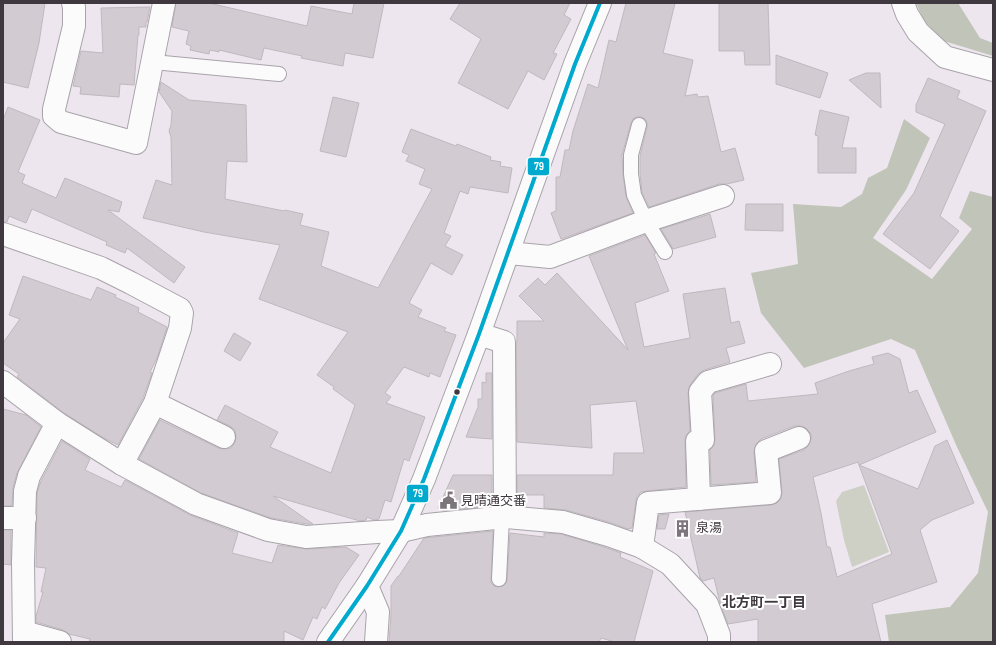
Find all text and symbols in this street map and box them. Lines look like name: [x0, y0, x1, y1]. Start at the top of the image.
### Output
line badge: 79: [527, 157, 550, 176]
text: 79: [534, 160, 544, 173]
unlabelled marker: [452, 387, 462, 397]
line badge: 79: [406, 484, 429, 503]
text: 79: [413, 487, 423, 500]
public building icon: 見晴通交番: [438, 491, 458, 511]
place label: 見晴通交番: [461, 493, 526, 509]
building icon: 泉湯: [673, 518, 693, 538]
place label: 泉湯: [696, 520, 722, 536]
district label: 北方町一丁目: [722, 594, 806, 611]

